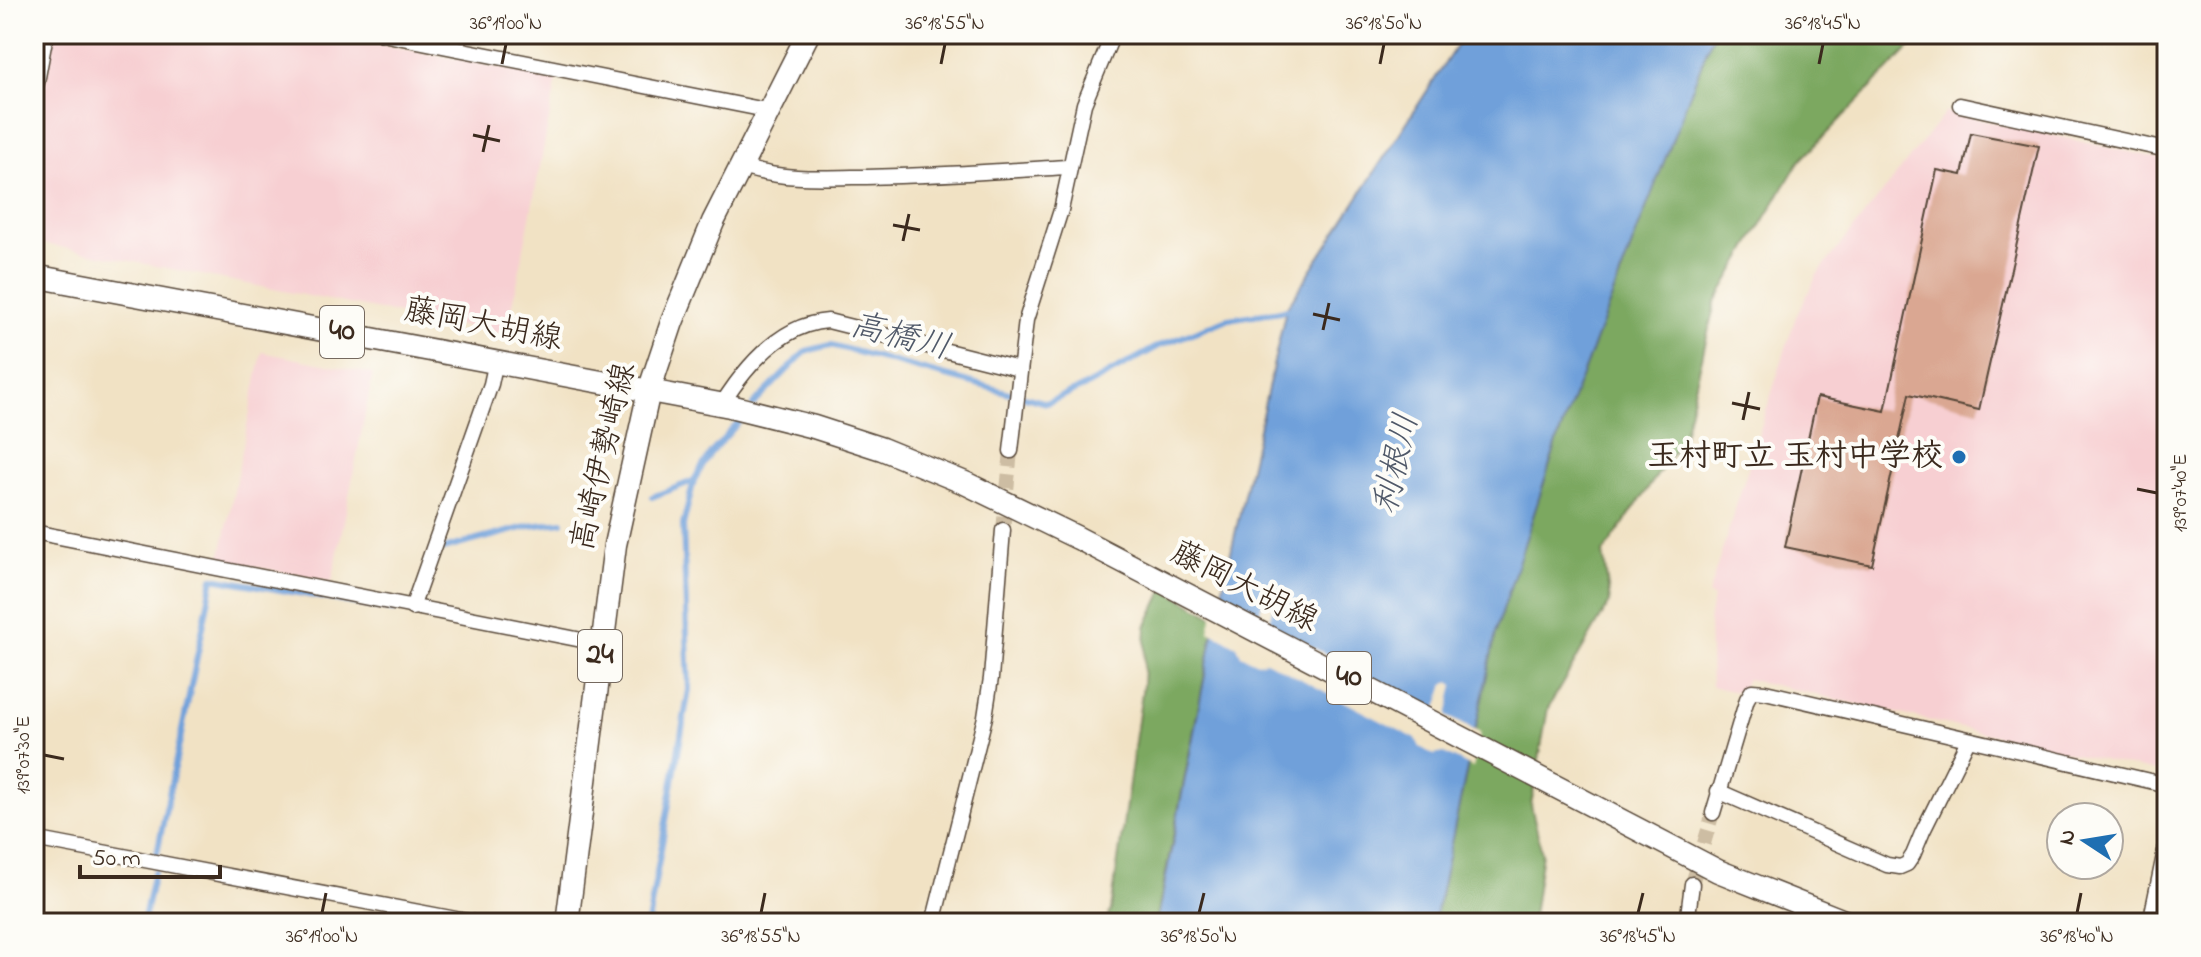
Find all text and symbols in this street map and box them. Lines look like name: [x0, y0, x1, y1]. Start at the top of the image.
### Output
text: 36°19'00"N: [470, 10, 542, 39]
text: 36°18'55"N: [905, 10, 985, 39]
text: 36°18'50"N: [1346, 10, 1422, 39]
text: 36°18'45"N: [1785, 10, 1861, 39]
street label: 藤岡大胡線: [400, 288, 566, 364]
water label: 高橋川: [844, 301, 956, 375]
road number: 40: [320, 306, 364, 358]
street label: 高崎伊勢崎線: [561, 358, 649, 556]
water label: 利根川: [1362, 409, 1434, 519]
place label: 玉村町立 玉村中学校: [1647, 434, 1943, 481]
marker: 玉村町立 玉村中学校: [1950, 448, 1968, 466]
text: 139°07'40"E: [2167, 454, 2196, 532]
street label: 藤岡大胡線: [1162, 531, 1326, 645]
road number: 24: [578, 630, 622, 682]
road number: 40: [1327, 652, 1371, 704]
text: 139°07'30"E: [10, 716, 39, 794]
north arrow: [2045, 801, 2125, 881]
text: N: [2051, 827, 2086, 848]
scale bar: [80, 829, 220, 879]
text: 50 m: [92, 842, 141, 877]
text: 36°19'00"N: [286, 923, 358, 952]
text: 36°18'55"N: [721, 923, 801, 952]
text: 36°18'50"N: [1161, 923, 1237, 952]
text: 36°18'45"N: [1600, 923, 1676, 952]
text: 36°18'40"N: [2040, 923, 2114, 952]

